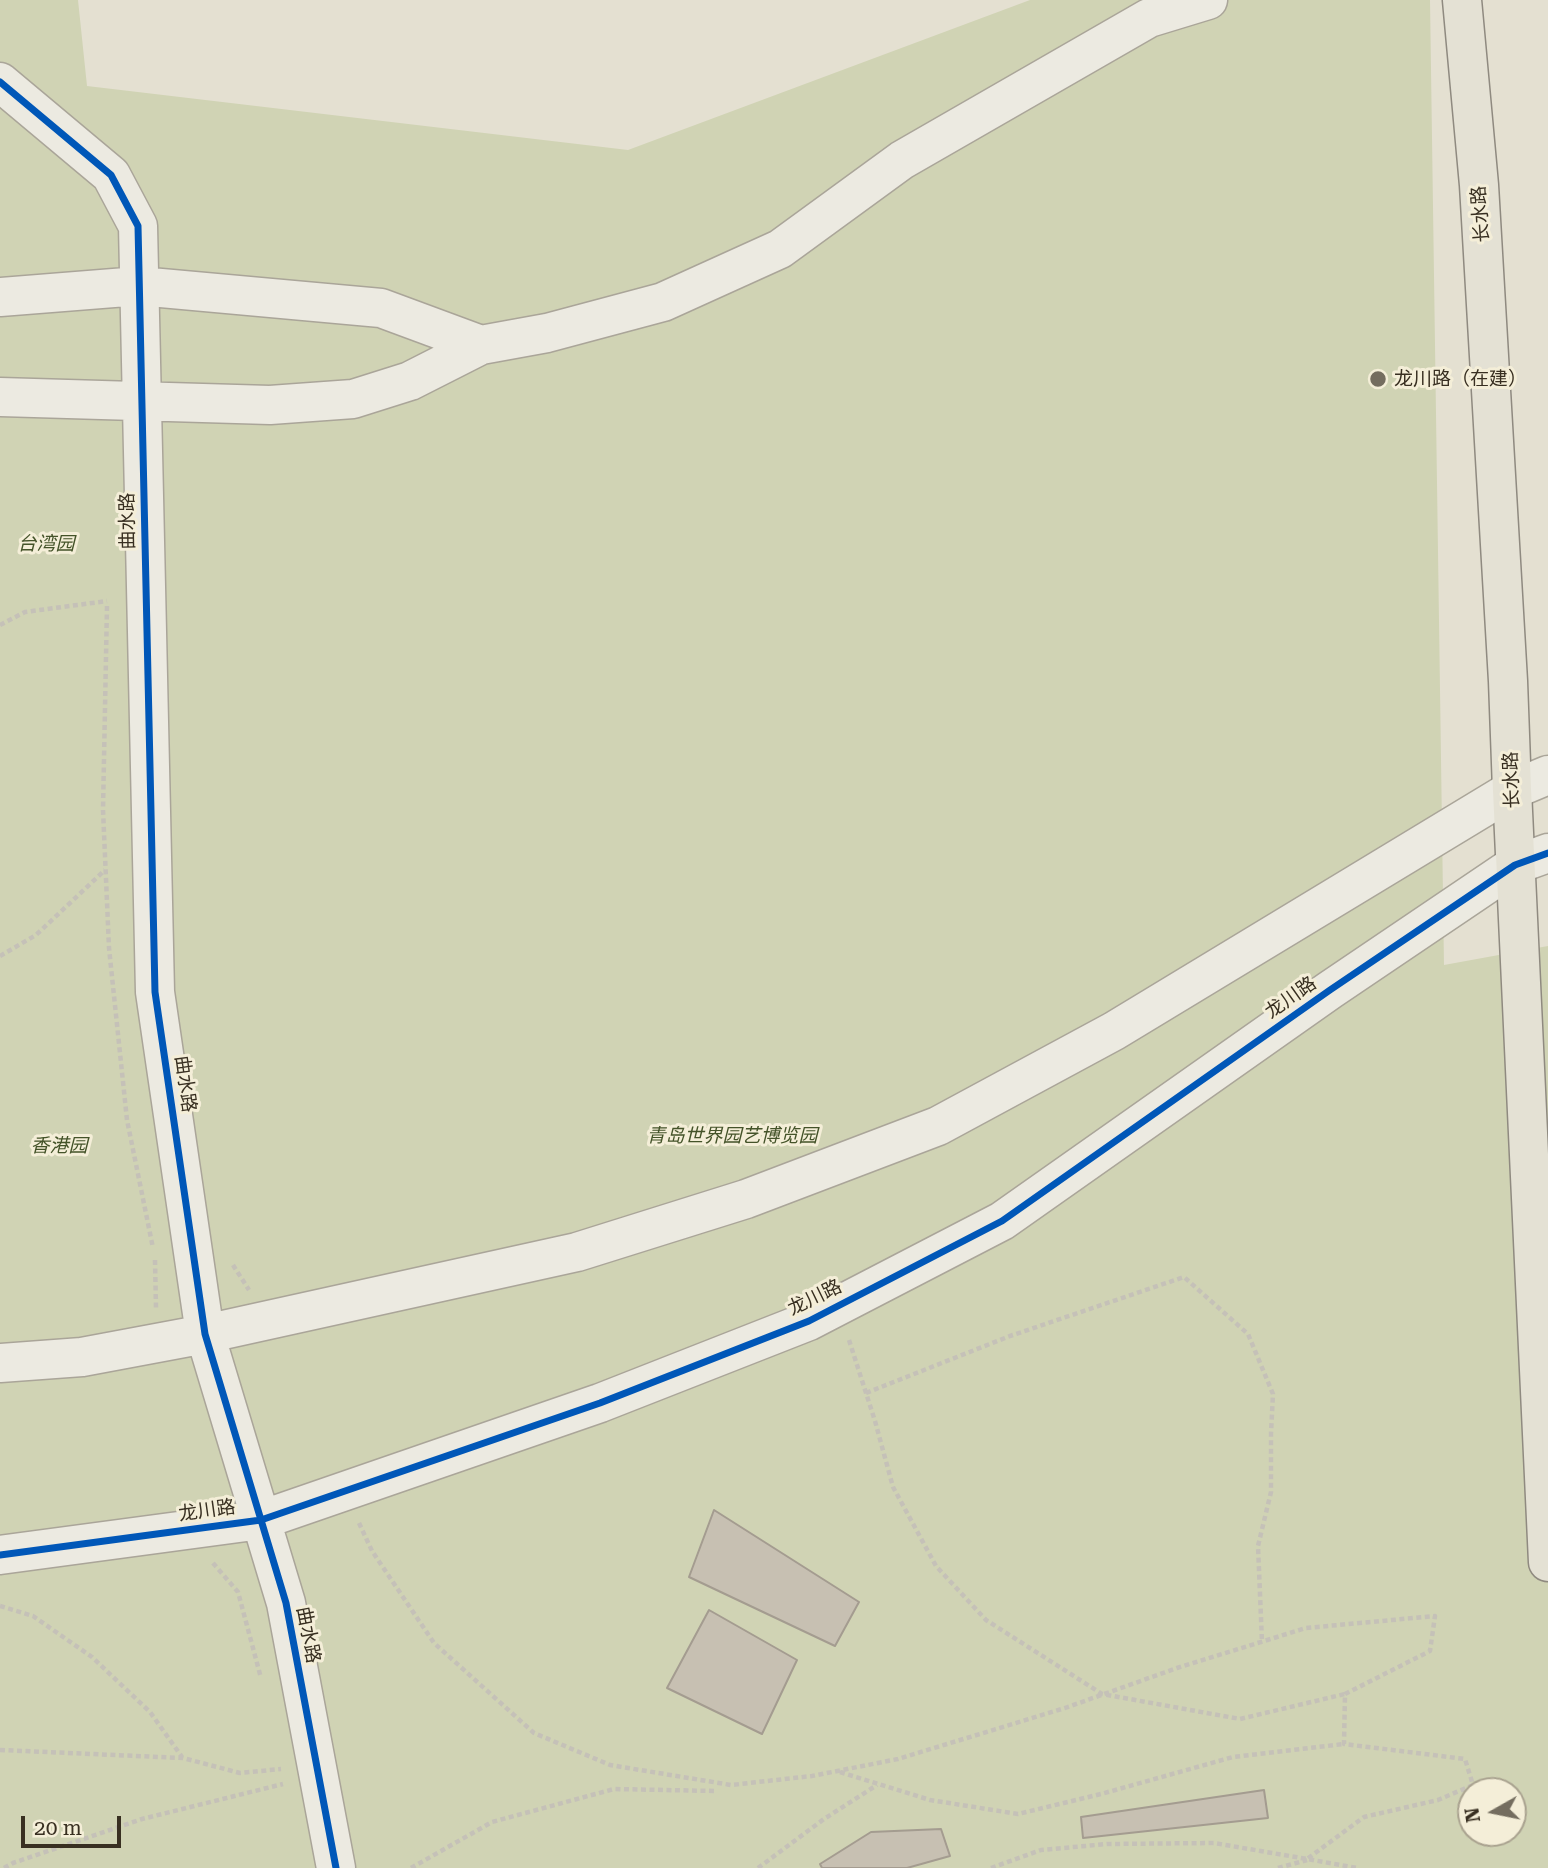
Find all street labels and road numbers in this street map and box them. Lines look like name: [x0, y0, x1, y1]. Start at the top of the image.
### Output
street label: 长水路: [1468, 185, 1494, 243]
street label: 曲水路: [116, 492, 140, 550]
street label: 长水路: [1500, 751, 1524, 809]
street label: 龙川路: [1261, 972, 1321, 1024]
street label: 曲水路: [170, 1054, 200, 1114]
street label: 龙川路: [784, 1275, 846, 1321]
street label: 龙川路: [177, 1496, 237, 1526]
street label: 曲水路: [291, 1605, 325, 1665]

